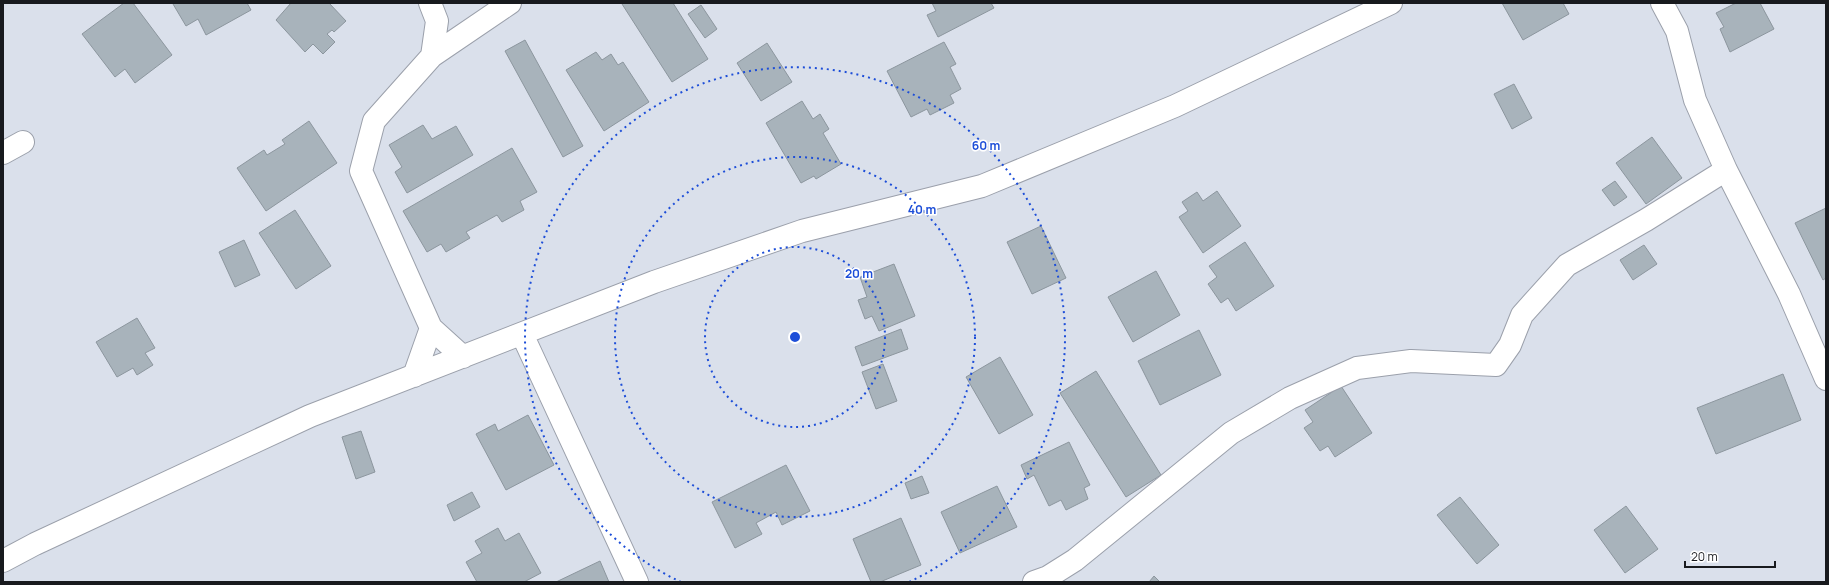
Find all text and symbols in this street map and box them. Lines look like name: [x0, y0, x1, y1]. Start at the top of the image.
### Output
text: 60 m: [972, 137, 1000, 154]
text: 40 m: [908, 201, 936, 218]
text: 20 m: [845, 265, 873, 282]
centre of rings: [788, 330, 802, 344]
scale bar: [1685, 543, 1775, 569]
text: 20 m: [1691, 548, 1718, 565]

